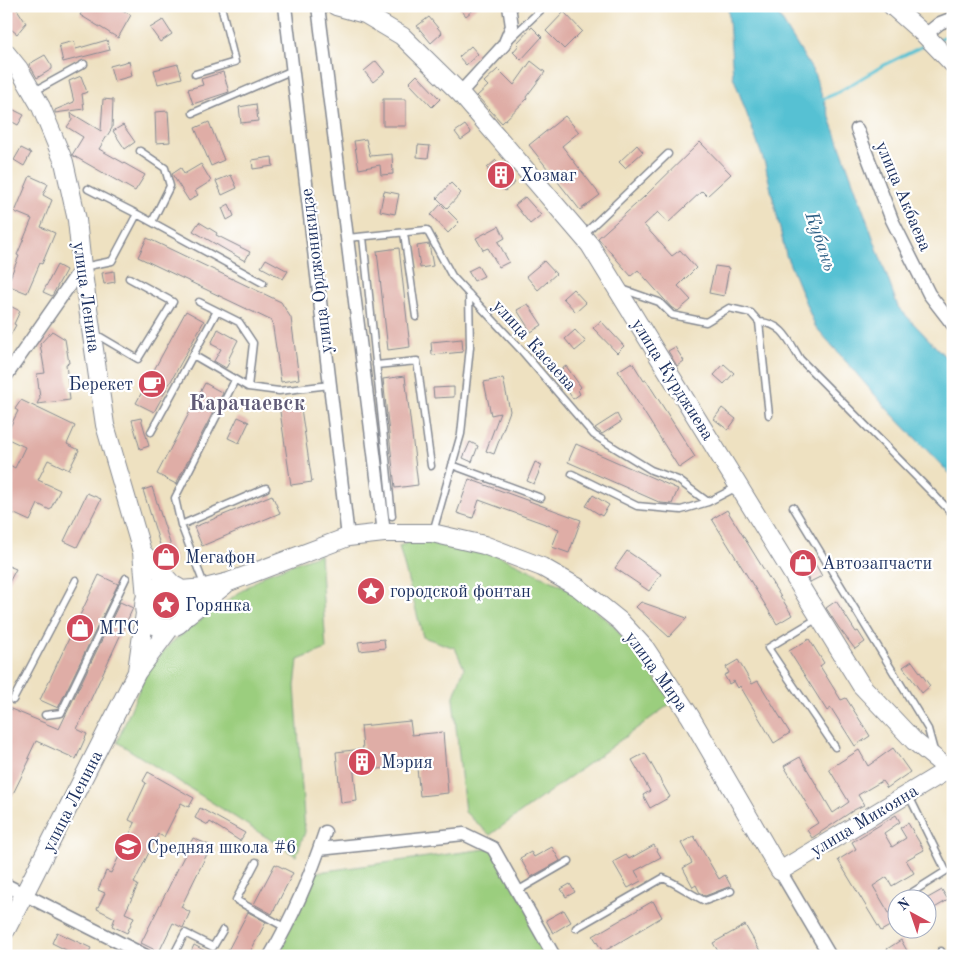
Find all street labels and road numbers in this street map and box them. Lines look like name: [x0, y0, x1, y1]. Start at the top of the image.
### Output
street label: улица Акбаева: [872, 139, 934, 254]
street label: улица Орджоникидзе: [298, 187, 336, 355]
street label: улица Ленина: [69, 241, 103, 354]
street label: улица Касаева: [489, 297, 580, 395]
street label: улица Курджиева: [627, 315, 717, 444]
street label: улица Мира: [621, 628, 691, 715]
street label: улица Ленина: [40, 748, 106, 855]
street label: улица Микояна: [808, 782, 921, 860]

